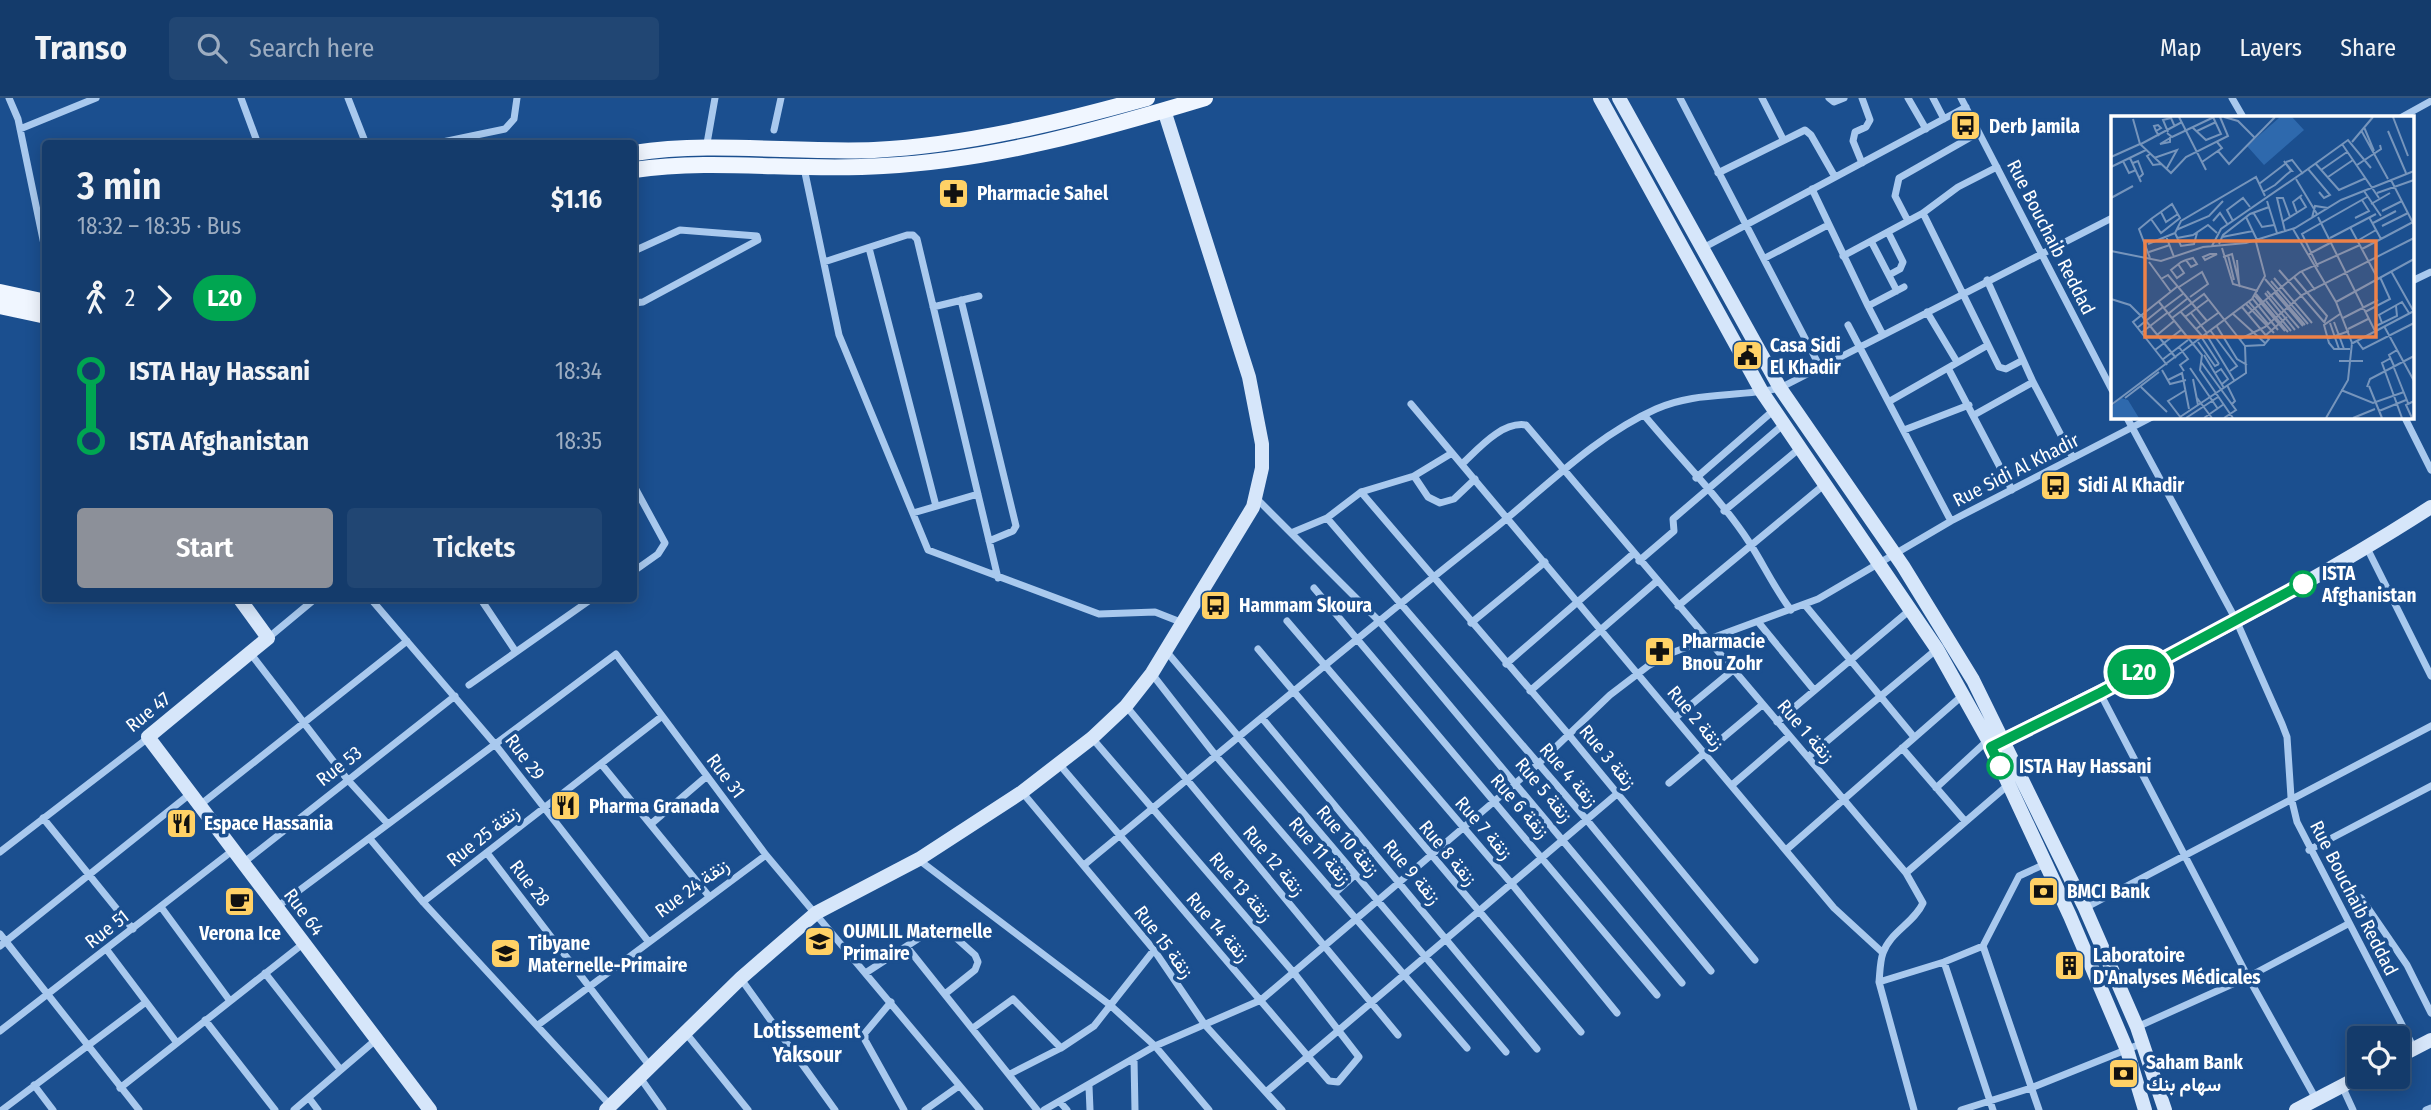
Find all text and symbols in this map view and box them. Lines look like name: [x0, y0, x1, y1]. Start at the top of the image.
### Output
search box: [169, 17, 659, 80]
text: Transo: [35, 28, 127, 68]
icon: search: [193, 29, 231, 67]
text: Search here: [249, 33, 374, 64]
text: Map: [2160, 34, 2202, 62]
text: Layers: [2240, 34, 2302, 62]
text: Share: [2340, 34, 2396, 62]
bus stop icon: Derb Jamila: [1949, 109, 1983, 143]
place label: Derb Jamila: [1989, 115, 2080, 138]
inset map: [2111, 116, 2414, 418]
street label: Rue Bouchaib Reddad: [2002, 156, 2100, 318]
text: 3 min: [77, 163, 162, 209]
pharmacy icon: Pharmacie Sahel: [937, 176, 971, 210]
place label: Pharmacie Sahel: [977, 182, 1109, 205]
text: $1.16: [551, 184, 602, 215]
text: 18:32 – 18:35 · Bus: [77, 212, 241, 240]
icon: walk: [77, 279, 115, 317]
icon: forward: [145, 279, 183, 317]
text: 2: [125, 284, 135, 312]
text: L20: [207, 284, 242, 312]
place label: Casa Sidi El Khadir: [1770, 334, 1842, 379]
public building icon: Casa Sidi El Khadir: [1730, 339, 1764, 373]
text: ISTA Hay Hassani: [129, 356, 310, 387]
text: 18:34: [555, 357, 602, 385]
text: ISTA Afghanistan: [129, 426, 309, 457]
text: 18:35: [556, 427, 602, 455]
street label: Rue Sidi Al Khadir: [1949, 428, 2083, 512]
bus stop icon: Sidi Al Khadir: [2038, 468, 2072, 502]
place label: Sidi Al Khadir: [2078, 474, 2185, 497]
button: Start: [77, 508, 333, 588]
button: Tickets: [347, 508, 602, 588]
place label: ISTA Afghanistan: [2321, 562, 2417, 607]
marker: ISTA Afghanistan: [2290, 571, 2316, 597]
bus stop icon: Hammam Skoura: [1199, 588, 1233, 622]
place label: Hammam Skoura: [1239, 594, 1372, 617]
place label: Pharmacie Bnou Zohr: [1682, 630, 1765, 675]
pharmacy icon: Pharmacie Bnou Zohr: [1642, 635, 1676, 669]
line badge: L20: [2099, 649, 2179, 695]
text: L20: [2121, 658, 2157, 686]
street label: Rue 2 زنقة: [1662, 681, 1730, 755]
street label: Rue 47: [121, 687, 175, 737]
street label: Rue 1 زنقة: [1772, 695, 1840, 767]
street label: Rue 3 زنقة: [1574, 720, 1642, 794]
street label: Rue 29: [500, 729, 550, 785]
street label: Rue 4 زنقة: [1535, 738, 1603, 812]
street label: Rue 53: [312, 741, 366, 791]
street label: Rue 31: [702, 749, 750, 803]
street label: Rue 5 زنقة: [1510, 753, 1578, 827]
marker: ISTA Hay Hassani: [1987, 753, 2013, 779]
place label: ISTA Hay Hassani: [2019, 755, 2151, 778]
street label: Rue 6 زنقة: [1486, 769, 1554, 843]
restaurant icon: Pharma Granada: [549, 789, 583, 823]
street label: Rue 7 زنقة: [1450, 792, 1518, 864]
place label: Pharma Granada: [589, 795, 719, 818]
street label: Rue 25 زنقة: [442, 801, 524, 871]
street label: Rue 10 زنقة: [1312, 801, 1384, 881]
restaurant icon: Espace Hassania: [164, 806, 198, 840]
place label: Espace Hassania: [204, 812, 333, 835]
street label: Rue 11 زنقة: [1284, 812, 1356, 890]
street label: Rue 8 زنقة: [1414, 816, 1482, 890]
street label: Rue Bouchaib Reddad: [2305, 817, 2403, 979]
street label: Rue 12 زنقة: [1238, 821, 1310, 901]
street label: Rue 9 زنقة: [1378, 835, 1446, 909]
street label: Rue 13 زنقة: [1205, 848, 1277, 926]
street label: Rue 24 زنقة: [651, 853, 733, 923]
street label: Rue 28: [505, 855, 555, 911]
bank icon: BMCI Bank: [2027, 874, 2061, 908]
place label: BMCI Bank: [2067, 880, 2150, 903]
street label: Rue 64: [279, 884, 329, 940]
cafe icon: Verona Ice: [223, 885, 257, 919]
street label: Rue 14 زنقة: [1181, 887, 1255, 967]
street label: Rue 15 زنقة: [1129, 901, 1199, 983]
street label: Rue 51: [80, 905, 134, 953]
place label: OUMLIL Maternelle Primaire: [843, 920, 992, 965]
place label: Verona Ice: [198, 922, 281, 945]
school or university icon: OUMLIL Maternelle Primaire: [803, 925, 837, 959]
place label: Tibyane Maternelle-Primaire: [528, 932, 688, 977]
school or university icon: Tibyane Maternelle-Primaire: [488, 937, 522, 971]
place label: Laboratoire D'Analyses Médicales: [2093, 944, 2261, 989]
building icon: Laboratoire D'Analyses Médicales: [2053, 949, 2087, 983]
district label: Lotissement Yaksour: [753, 1018, 861, 1068]
map controls: [2347, 1026, 2410, 1089]
button: locate: [2347, 1026, 2410, 1089]
place label: Saham Bank سهام بنك: [2146, 1051, 2243, 1097]
bank icon: Saham Bank سهام بنك: [2106, 1056, 2140, 1090]

